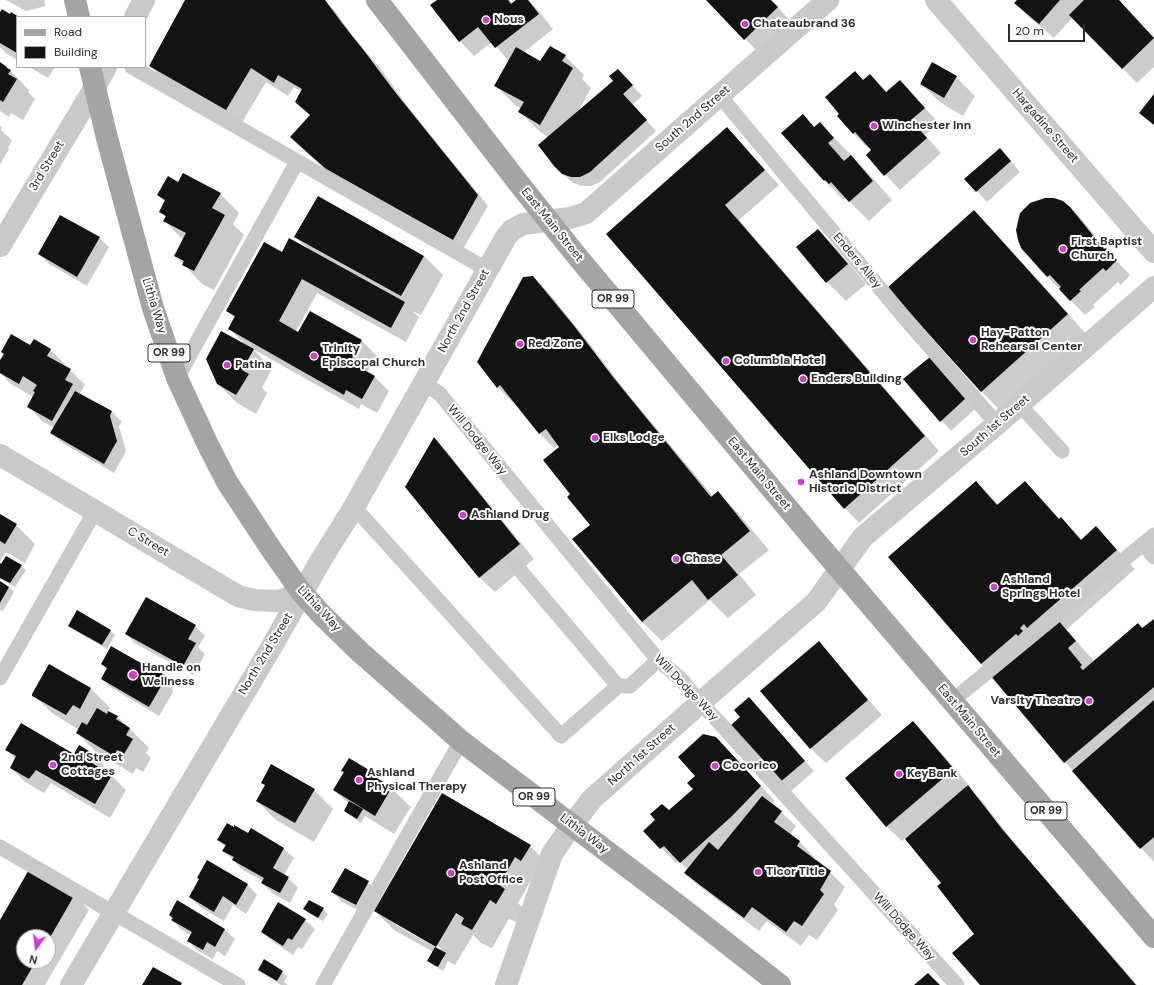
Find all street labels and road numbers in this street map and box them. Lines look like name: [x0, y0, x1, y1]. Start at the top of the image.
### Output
street label: South 2nd Street: [653, 83, 733, 155]
street label: Hargadine Street: [1009, 86, 1081, 166]
street label: 3rd Street: [26, 138, 68, 194]
street label: East Main Street: [518, 185, 586, 265]
street label: Enders Alley: [830, 230, 884, 292]
street label: North 2nd Street: [435, 267, 493, 355]
street label: Lithia Way: [139, 276, 169, 336]
road number: OR 99: [592, 290, 634, 308]
road number: OR 99: [148, 344, 190, 362]
street label: South 1st Street: [957, 392, 1033, 460]
street label: Will Dodge Way: [444, 402, 510, 478]
street label: East Main Street: [724, 435, 794, 513]
street label: C Street: [125, 524, 171, 560]
street label: Lithia Way: [294, 583, 344, 635]
street label: North 2nd Street: [236, 610, 296, 698]
street label: Will Dodge Way: [651, 652, 721, 724]
street label: East Main Street: [934, 682, 1004, 760]
street label: North 1st Street: [605, 721, 679, 789]
road number: OR 99: [513, 788, 555, 806]
road number: OR 99: [1025, 802, 1067, 820]
street label: Lithia Way: [557, 811, 611, 857]
street label: Will Dodge Way: [870, 890, 938, 964]

